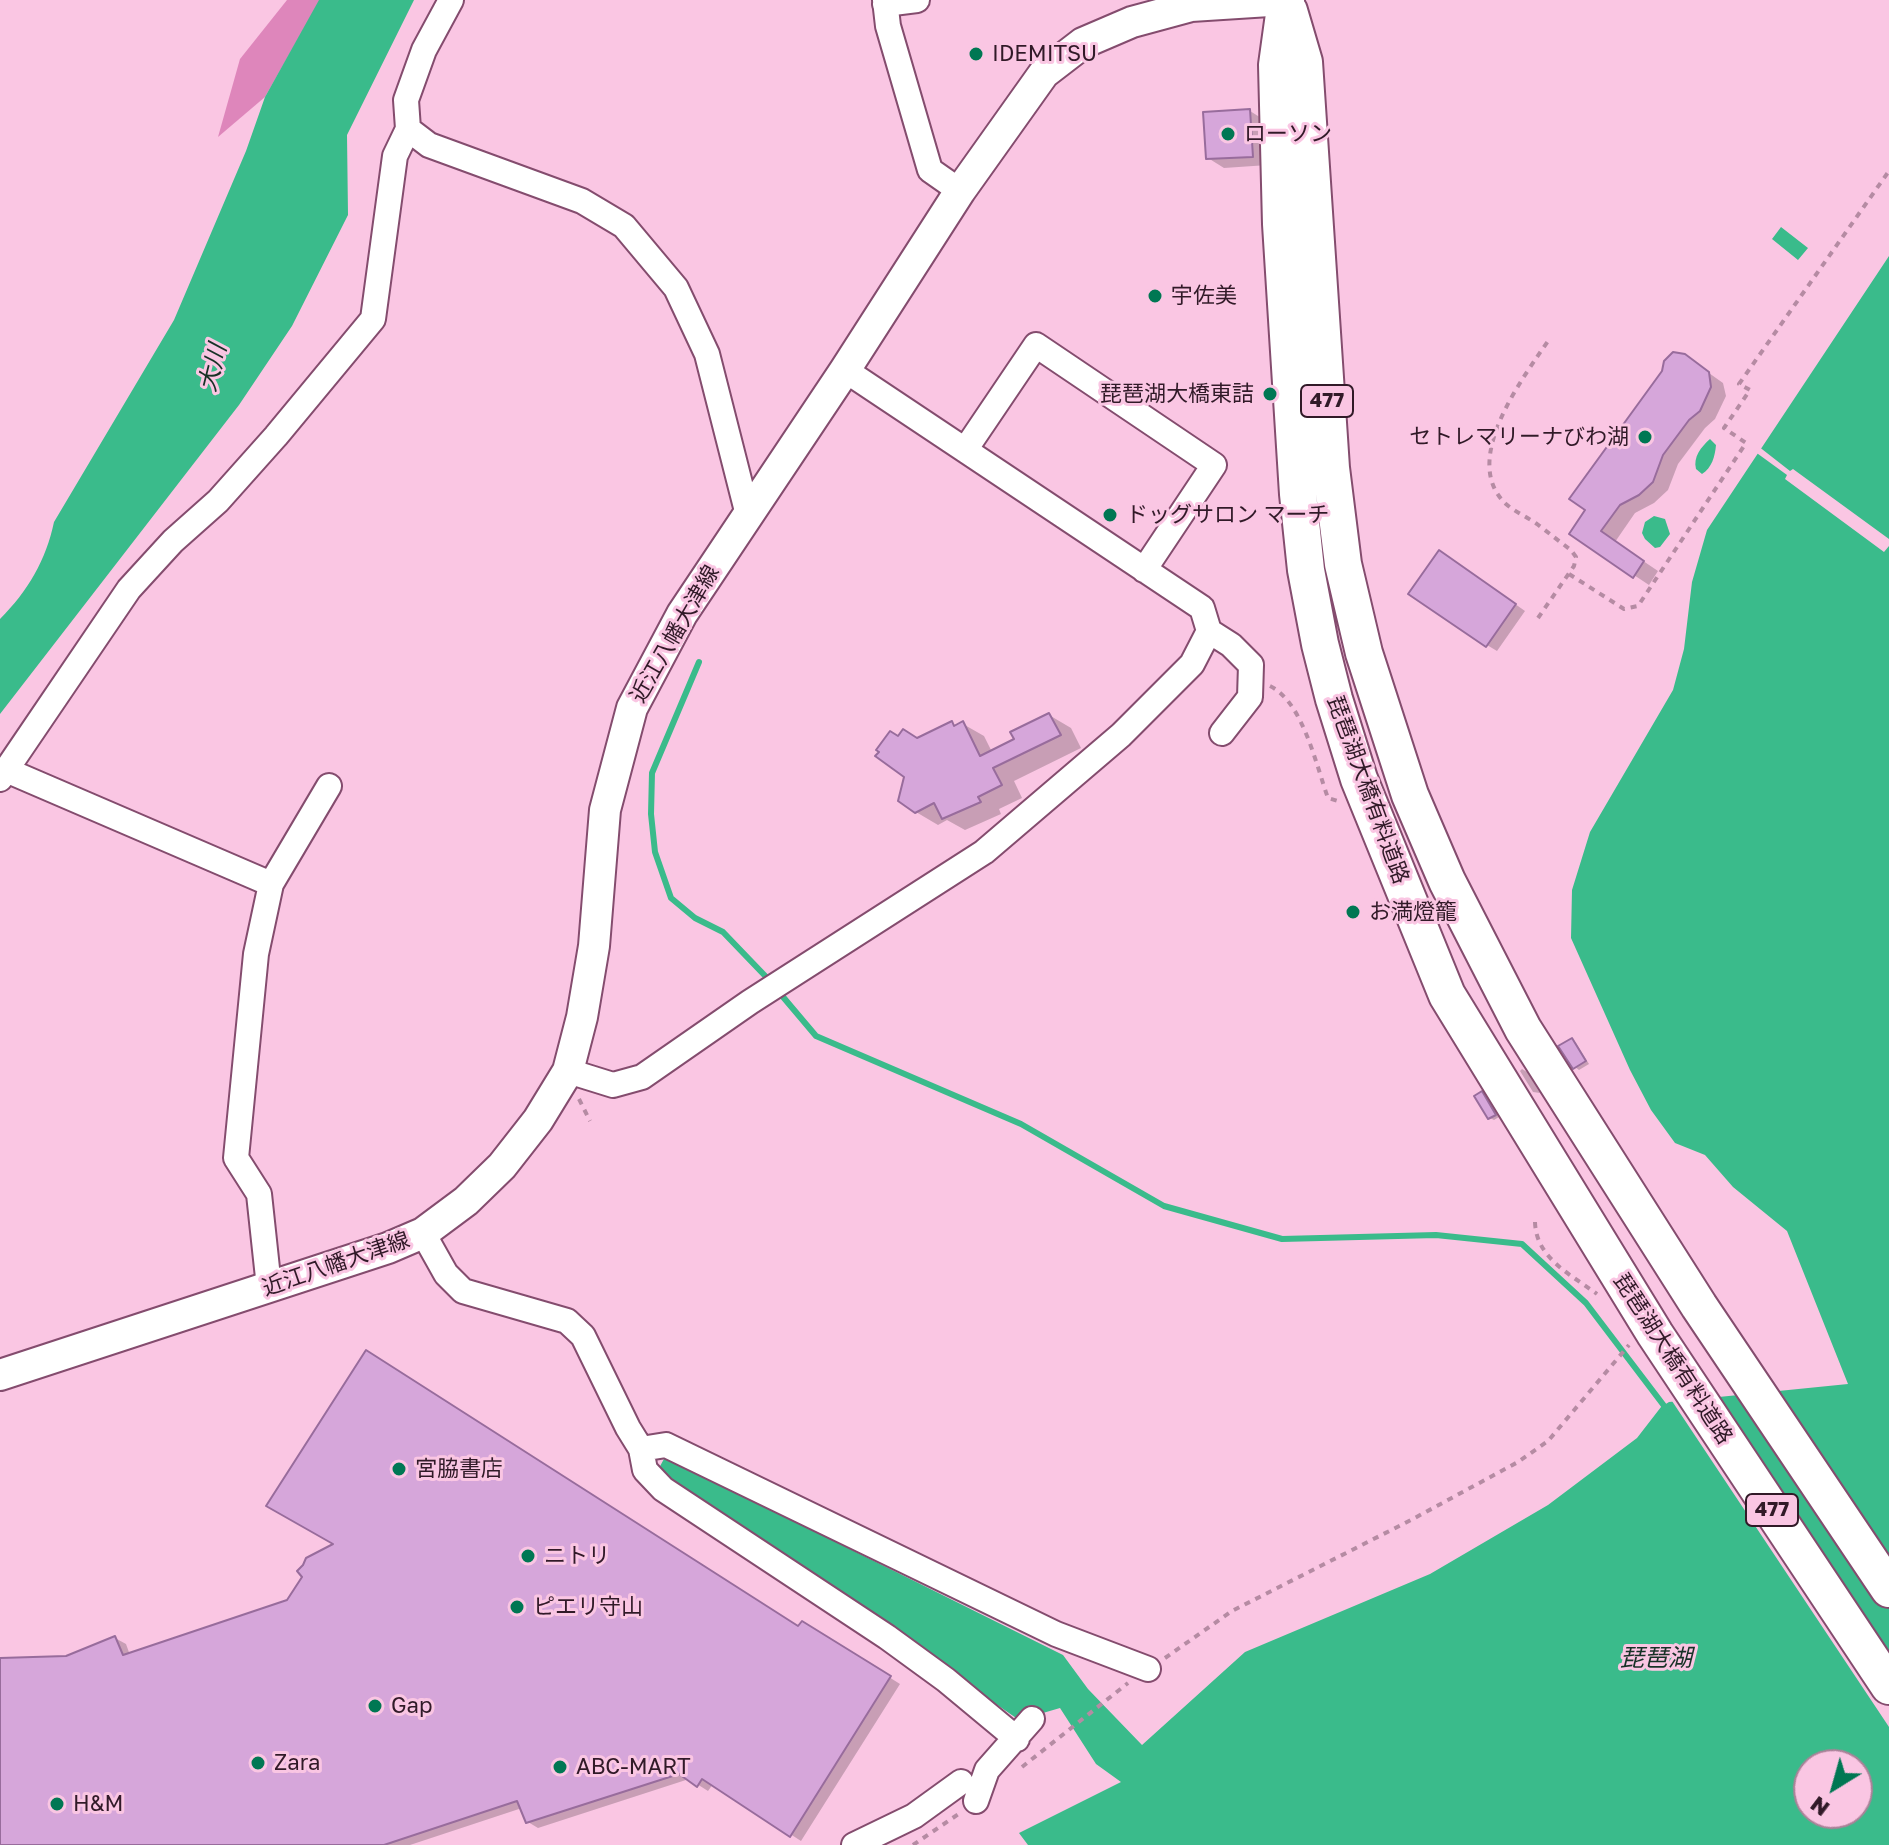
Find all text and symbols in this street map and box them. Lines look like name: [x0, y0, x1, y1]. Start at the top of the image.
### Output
place label: IDEMITSU: [992, 41, 1097, 67]
marker: IDEMITSU: [967, 45, 985, 63]
place label: ローソン: [1244, 121, 1332, 147]
marker: ローソン: [1219, 125, 1237, 143]
place label: 宇佐美: [1171, 283, 1237, 309]
marker: 宇佐美: [1146, 287, 1164, 305]
water label: 大川: [193, 341, 233, 395]
place label: 琵琶湖大橋東詰: [1100, 381, 1254, 407]
marker: 琵琶湖大橋東詰: [1261, 385, 1279, 403]
road number: 477: [1301, 385, 1353, 417]
place label: セトレマリーナびわ湖: [1409, 424, 1629, 450]
marker: セトレマリーナびわ湖: [1636, 428, 1654, 446]
place label: ドッグサロン マーチ: [1126, 502, 1329, 528]
marker: ドッグサロン マーチ: [1101, 506, 1119, 524]
street label: 近江八幡大津線: [625, 561, 725, 707]
street label: 琵琶湖大橋有料道路: [1322, 692, 1414, 888]
place label: お満燈籠: [1369, 899, 1457, 925]
marker: お満燈籠: [1344, 903, 1362, 921]
street label: 近江八幡大津線: [259, 1226, 413, 1302]
street label: 琵琶湖大橋有料道路: [1608, 1269, 1738, 1449]
place label: 宮脇書店: [415, 1456, 503, 1482]
marker: 宮脇書店: [390, 1460, 408, 1478]
road number: 477: [1746, 1494, 1798, 1526]
place label: ニトリ: [544, 1543, 610, 1569]
marker: ニトリ: [519, 1547, 537, 1565]
place label: ピエリ守山: [533, 1594, 643, 1620]
marker: ピエリ守山: [508, 1598, 526, 1616]
water label: 琵琶湖: [1620, 1644, 1692, 1672]
place label: Gap: [391, 1693, 432, 1719]
marker: Gap: [366, 1697, 384, 1715]
north arrow: [1793, 1749, 1873, 1829]
place label: Zara: [274, 1750, 320, 1776]
marker: Zara: [249, 1754, 267, 1772]
place label: ABC-MART: [576, 1754, 691, 1780]
marker: ABC-MART: [551, 1758, 569, 1776]
place label: H&M: [73, 1791, 123, 1817]
text: N: [1805, 1791, 1834, 1823]
marker: H&M: [48, 1795, 66, 1813]

